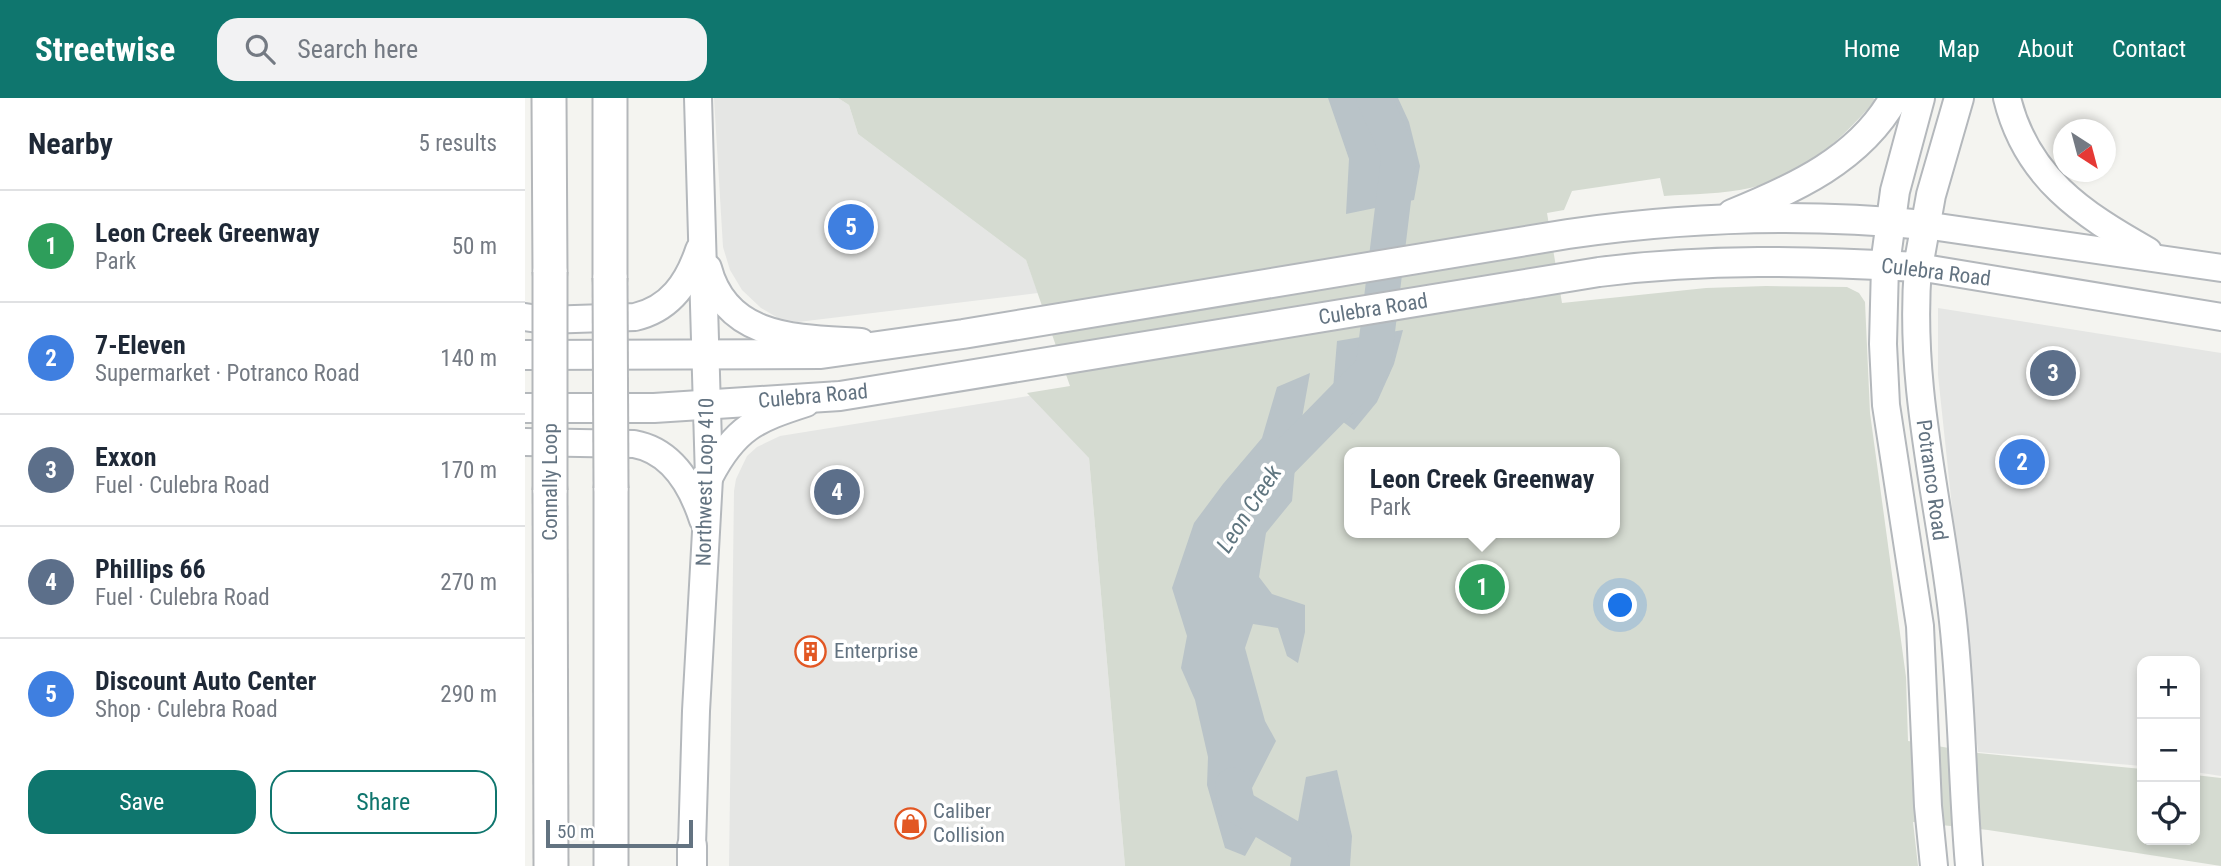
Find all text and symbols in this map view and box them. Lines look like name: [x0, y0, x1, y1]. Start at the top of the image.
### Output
search box: [217, 18, 707, 81]
text: Streetwise: [35, 30, 175, 69]
icon: search: [241, 30, 279, 68]
text: Search here: [297, 34, 418, 64]
text: Home: [1844, 35, 1900, 63]
text: Map: [1938, 35, 1980, 63]
text: About: [2018, 35, 2074, 63]
text: Contact: [2112, 35, 2186, 63]
north arrow: [2053, 119, 2116, 182]
text: Nearby: [28, 126, 113, 161]
text: 5 results: [419, 130, 497, 157]
pin: 5: [828, 201, 874, 253]
text: Leon Creek Greenway: [95, 218, 319, 248]
text: 1: [45, 233, 57, 260]
text: 50 m: [452, 233, 497, 260]
text: Park: [95, 248, 136, 275]
street label: Culebra Road: [1880, 253, 1992, 291]
street label: Culebra Road: [1317, 289, 1429, 329]
text: 7-Eleven: [95, 330, 186, 360]
text: 2: [45, 345, 57, 372]
text: 140 m: [440, 345, 497, 372]
pin: 3: [2030, 347, 2076, 399]
text: Supermarket · Potranco Road: [95, 360, 360, 387]
street label: Culebra Road: [757, 379, 869, 413]
street label: Northwest Loop 410: [692, 398, 718, 566]
street label: Potranco Road: [1912, 418, 1952, 542]
street label: Connally Loop: [538, 423, 562, 541]
pin: 2: [1999, 436, 2045, 488]
text: Exxon: [95, 442, 157, 472]
popup: [1344, 447, 1620, 538]
text: 3: [45, 457, 57, 484]
text: 170 m: [440, 457, 497, 484]
water label: Leon Creek: [1211, 460, 1288, 558]
text: Leon Creek Greenway: [1370, 464, 1594, 494]
pin: 4: [814, 466, 860, 518]
text: Fuel · Culebra Road: [95, 472, 270, 499]
text: Park: [1370, 494, 1411, 521]
text: Phillips 66: [95, 554, 206, 584]
pin: 1: [1459, 561, 1505, 613]
text: 4: [45, 569, 57, 596]
text: 270 m: [440, 569, 497, 596]
text: Fuel · Culebra Road: [95, 584, 270, 611]
your location: [1603, 588, 1637, 622]
building icon: Enterprise: [794, 634, 828, 668]
place label: Enterprise: [834, 639, 918, 663]
map controls: [2137, 656, 2200, 845]
button: +: [2137, 656, 2200, 719]
text: Discount Auto Center: [95, 666, 316, 696]
text: 5: [45, 681, 57, 708]
text: 290 m: [440, 681, 497, 708]
text: Shop · Culebra Road: [95, 696, 278, 723]
button: −: [2137, 719, 2200, 782]
button: Save: [28, 770, 256, 834]
button: Share: [270, 770, 497, 834]
button: locate: [2137, 782, 2200, 845]
place label: Caliber Collision: [933, 799, 1005, 847]
shop icon: Caliber Collision: [893, 806, 927, 840]
scale bar: [546, 817, 693, 849]
text: 50 m: [557, 820, 594, 843]

